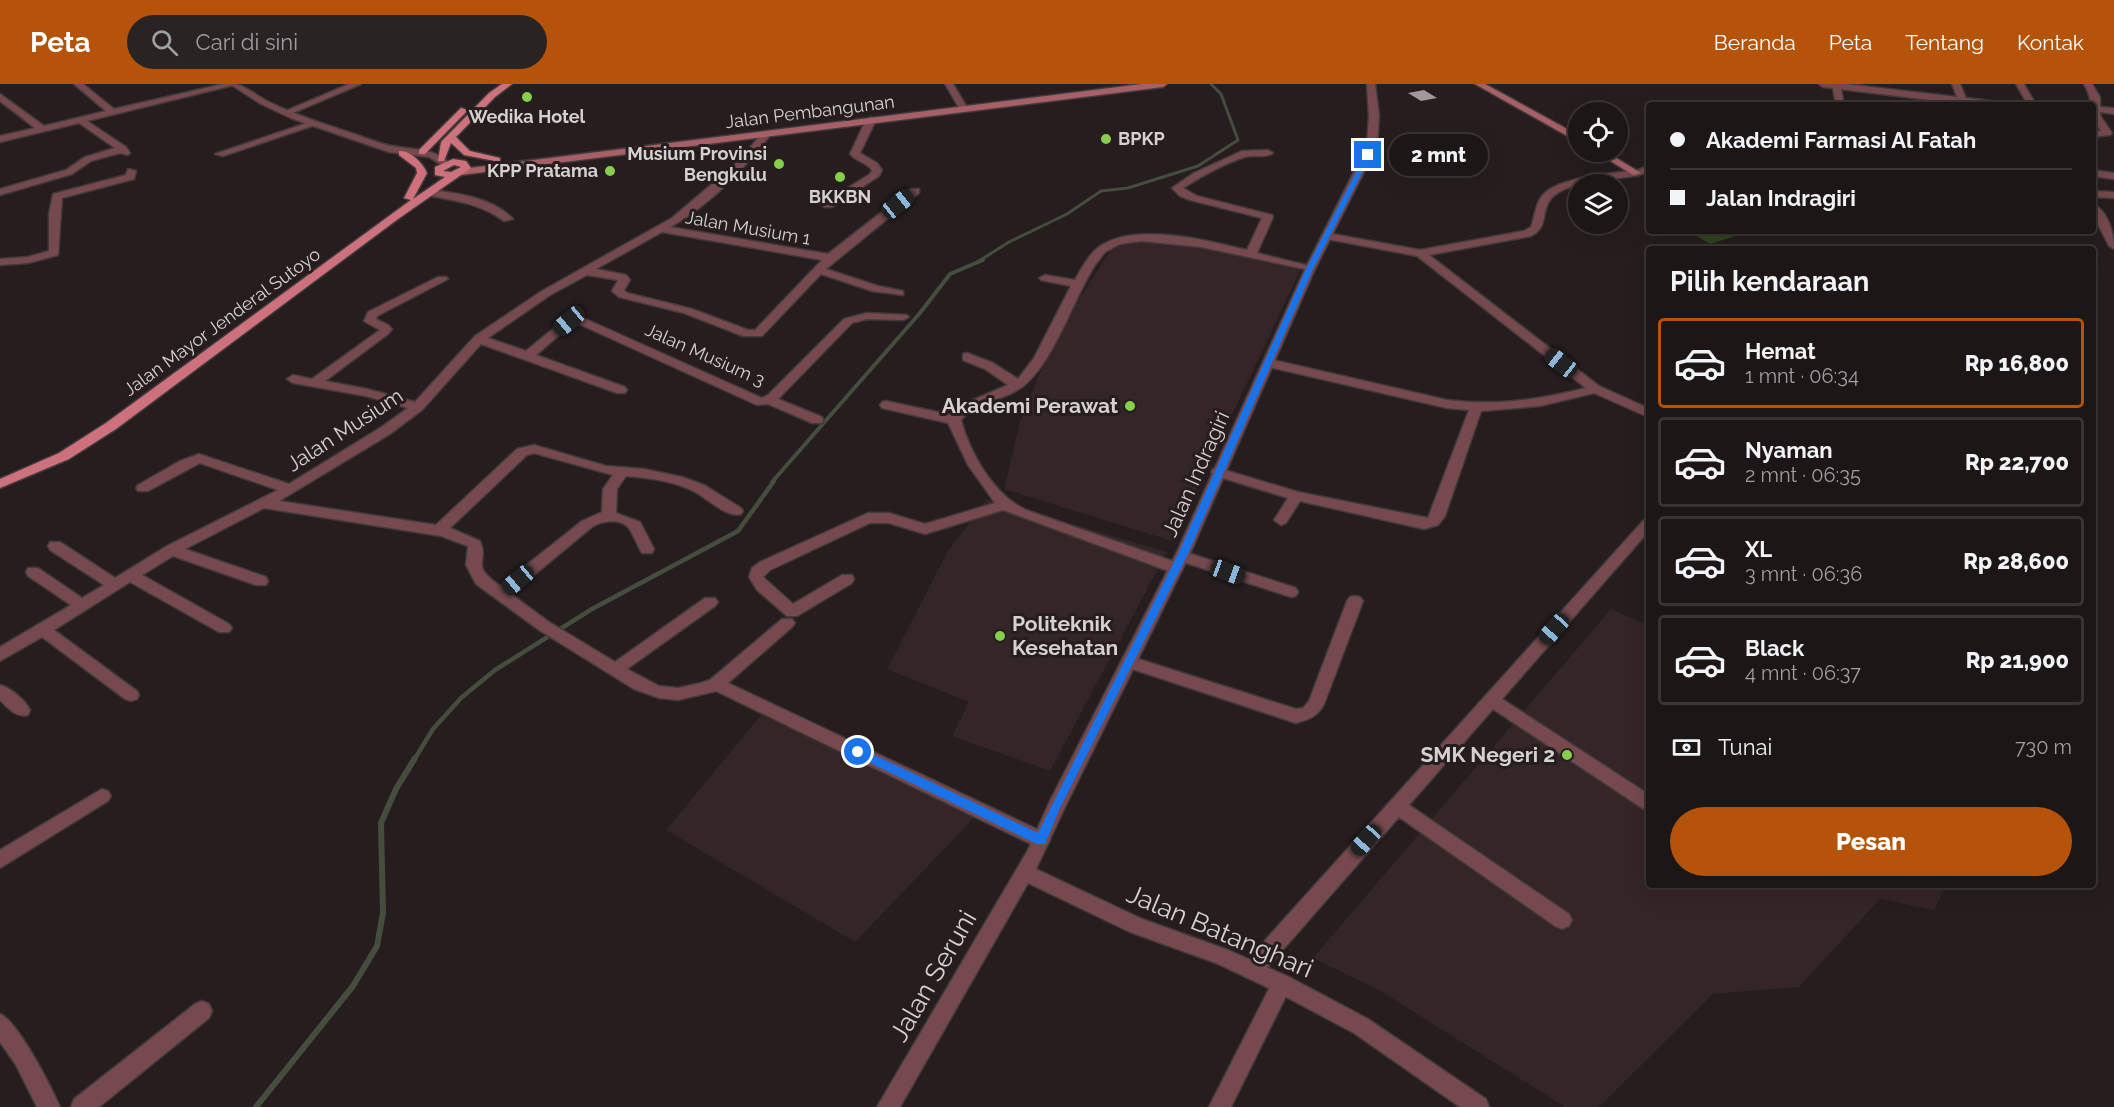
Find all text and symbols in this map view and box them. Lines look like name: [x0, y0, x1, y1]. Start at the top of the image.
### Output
search box: [127, 15, 547, 69]
text: Peta: [30, 26, 91, 59]
icon: search: [148, 26, 181, 59]
text: Cari di sini: [196, 29, 298, 55]
text: Beranda: [1714, 30, 1796, 55]
text: Peta: [1829, 30, 1872, 55]
text: Tentang: [1905, 30, 1984, 55]
text: Kontak: [2017, 30, 2084, 55]
marker: Wedika Hotel: [520, 90, 534, 104]
street label: Jalan Pembangunan: [724, 91, 896, 132]
map controls: [1568, 102, 1628, 234]
button: locate: [1568, 102, 1628, 162]
place label: Wedika Hotel: [469, 106, 586, 127]
text: Akademi Farmasi Al Fatah: [1706, 127, 1976, 153]
place label: BPKP: [1118, 128, 1165, 149]
marker: BPKP: [1099, 132, 1113, 146]
callout: 2 mnt: [1389, 134, 1488, 176]
route end: [1354, 141, 1381, 168]
place label: Musium Provinsi Bengkulu: [627, 143, 767, 185]
text: 2 mnt: [1411, 143, 1466, 167]
marker: Musium Provinsi Bengkulu: [772, 157, 786, 171]
place label: KPP Pratama: [487, 160, 598, 181]
marker: KPP Pratama: [603, 164, 617, 178]
marker: BKKBN: [833, 170, 847, 184]
button: layers: [1568, 174, 1628, 234]
text: Jalan Indragiri: [1706, 185, 1856, 211]
place label: BKKBN: [809, 186, 871, 207]
car: [878, 186, 918, 222]
street label: Jalan Musium 1: [684, 206, 813, 249]
street label: Jalan Mayor Jenderal Sutoyo: [119, 243, 324, 400]
text: Pilih kendaraan: [1670, 266, 1869, 297]
car: [549, 303, 589, 339]
street label: Jalan Musium 3: [642, 319, 768, 390]
icon: car: [1673, 336, 1727, 390]
text: Hemat: [1745, 338, 1816, 364]
car: [1541, 345, 1581, 381]
text: Rp 16,800: [1965, 350, 2069, 376]
text: 1 mnt · 06:34: [1745, 364, 1859, 388]
street label: Jalan Musium: [282, 383, 408, 476]
place label: Akademi Perawat: [942, 393, 1118, 418]
marker: Akademi Perawat: [1123, 399, 1137, 413]
street label: Jalan Indragiri: [1157, 407, 1234, 541]
icon: car: [1673, 435, 1727, 489]
text: Nyaman: [1745, 437, 1833, 463]
text: Rp 22,700: [1965, 449, 2069, 475]
text: 2 mnt · 06:35: [1745, 463, 1861, 487]
icon: car: [1673, 534, 1727, 588]
text: XL: [1745, 536, 1772, 562]
text: Rp 28,600: [1963, 548, 2069, 574]
car: [1208, 557, 1248, 587]
car: [498, 562, 538, 598]
text: 3 mnt · 06:36: [1745, 562, 1862, 586]
car: [1535, 610, 1573, 648]
place label: Politeknik Kesehatan: [1012, 611, 1118, 660]
marker: Politeknik Kesehatan: [993, 629, 1007, 643]
icon: car: [1673, 633, 1727, 687]
text: Black: [1745, 635, 1804, 661]
text: Rp 21,900: [1966, 647, 2069, 673]
text: 4 mnt · 06:37: [1745, 661, 1861, 685]
icon: cash: [1670, 731, 1703, 764]
text: Tunai: [1718, 734, 1772, 760]
text: 730 m: [2015, 735, 2072, 759]
route start: [844, 738, 871, 765]
place label: SMK Negeri 2: [1420, 742, 1555, 767]
marker: SMK Negeri 2: [1560, 748, 1574, 762]
button: Pesan: [1670, 807, 2072, 876]
car: [1347, 821, 1385, 859]
street label: Jalan Batanghari: [1122, 878, 1318, 984]
street label: Jalan Seruni: [884, 905, 982, 1047]

